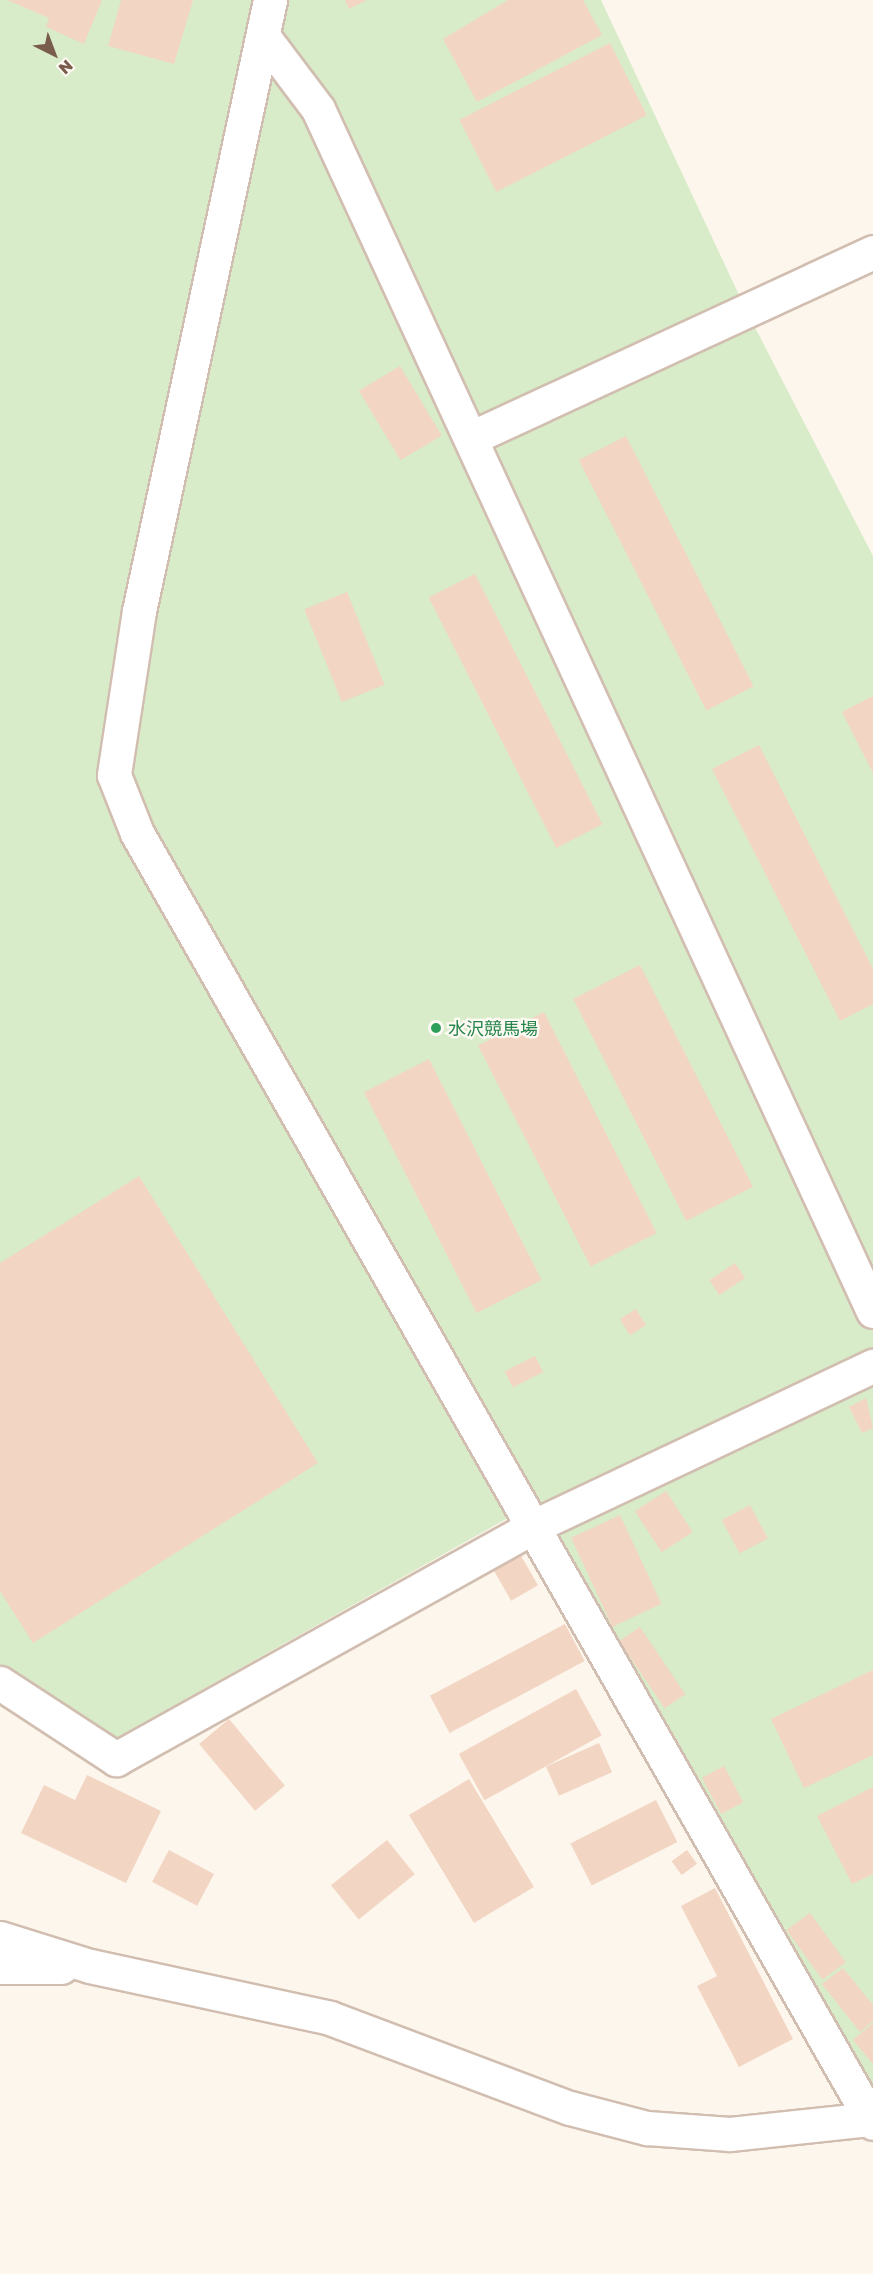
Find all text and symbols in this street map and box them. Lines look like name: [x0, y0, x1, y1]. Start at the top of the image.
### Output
north arrow: [24, 24, 84, 84]
text: N: [55, 56, 77, 79]
place label: 水沢競馬場: [448, 1017, 538, 1039]
marker: 水沢競馬場: [429, 1021, 443, 1035]

